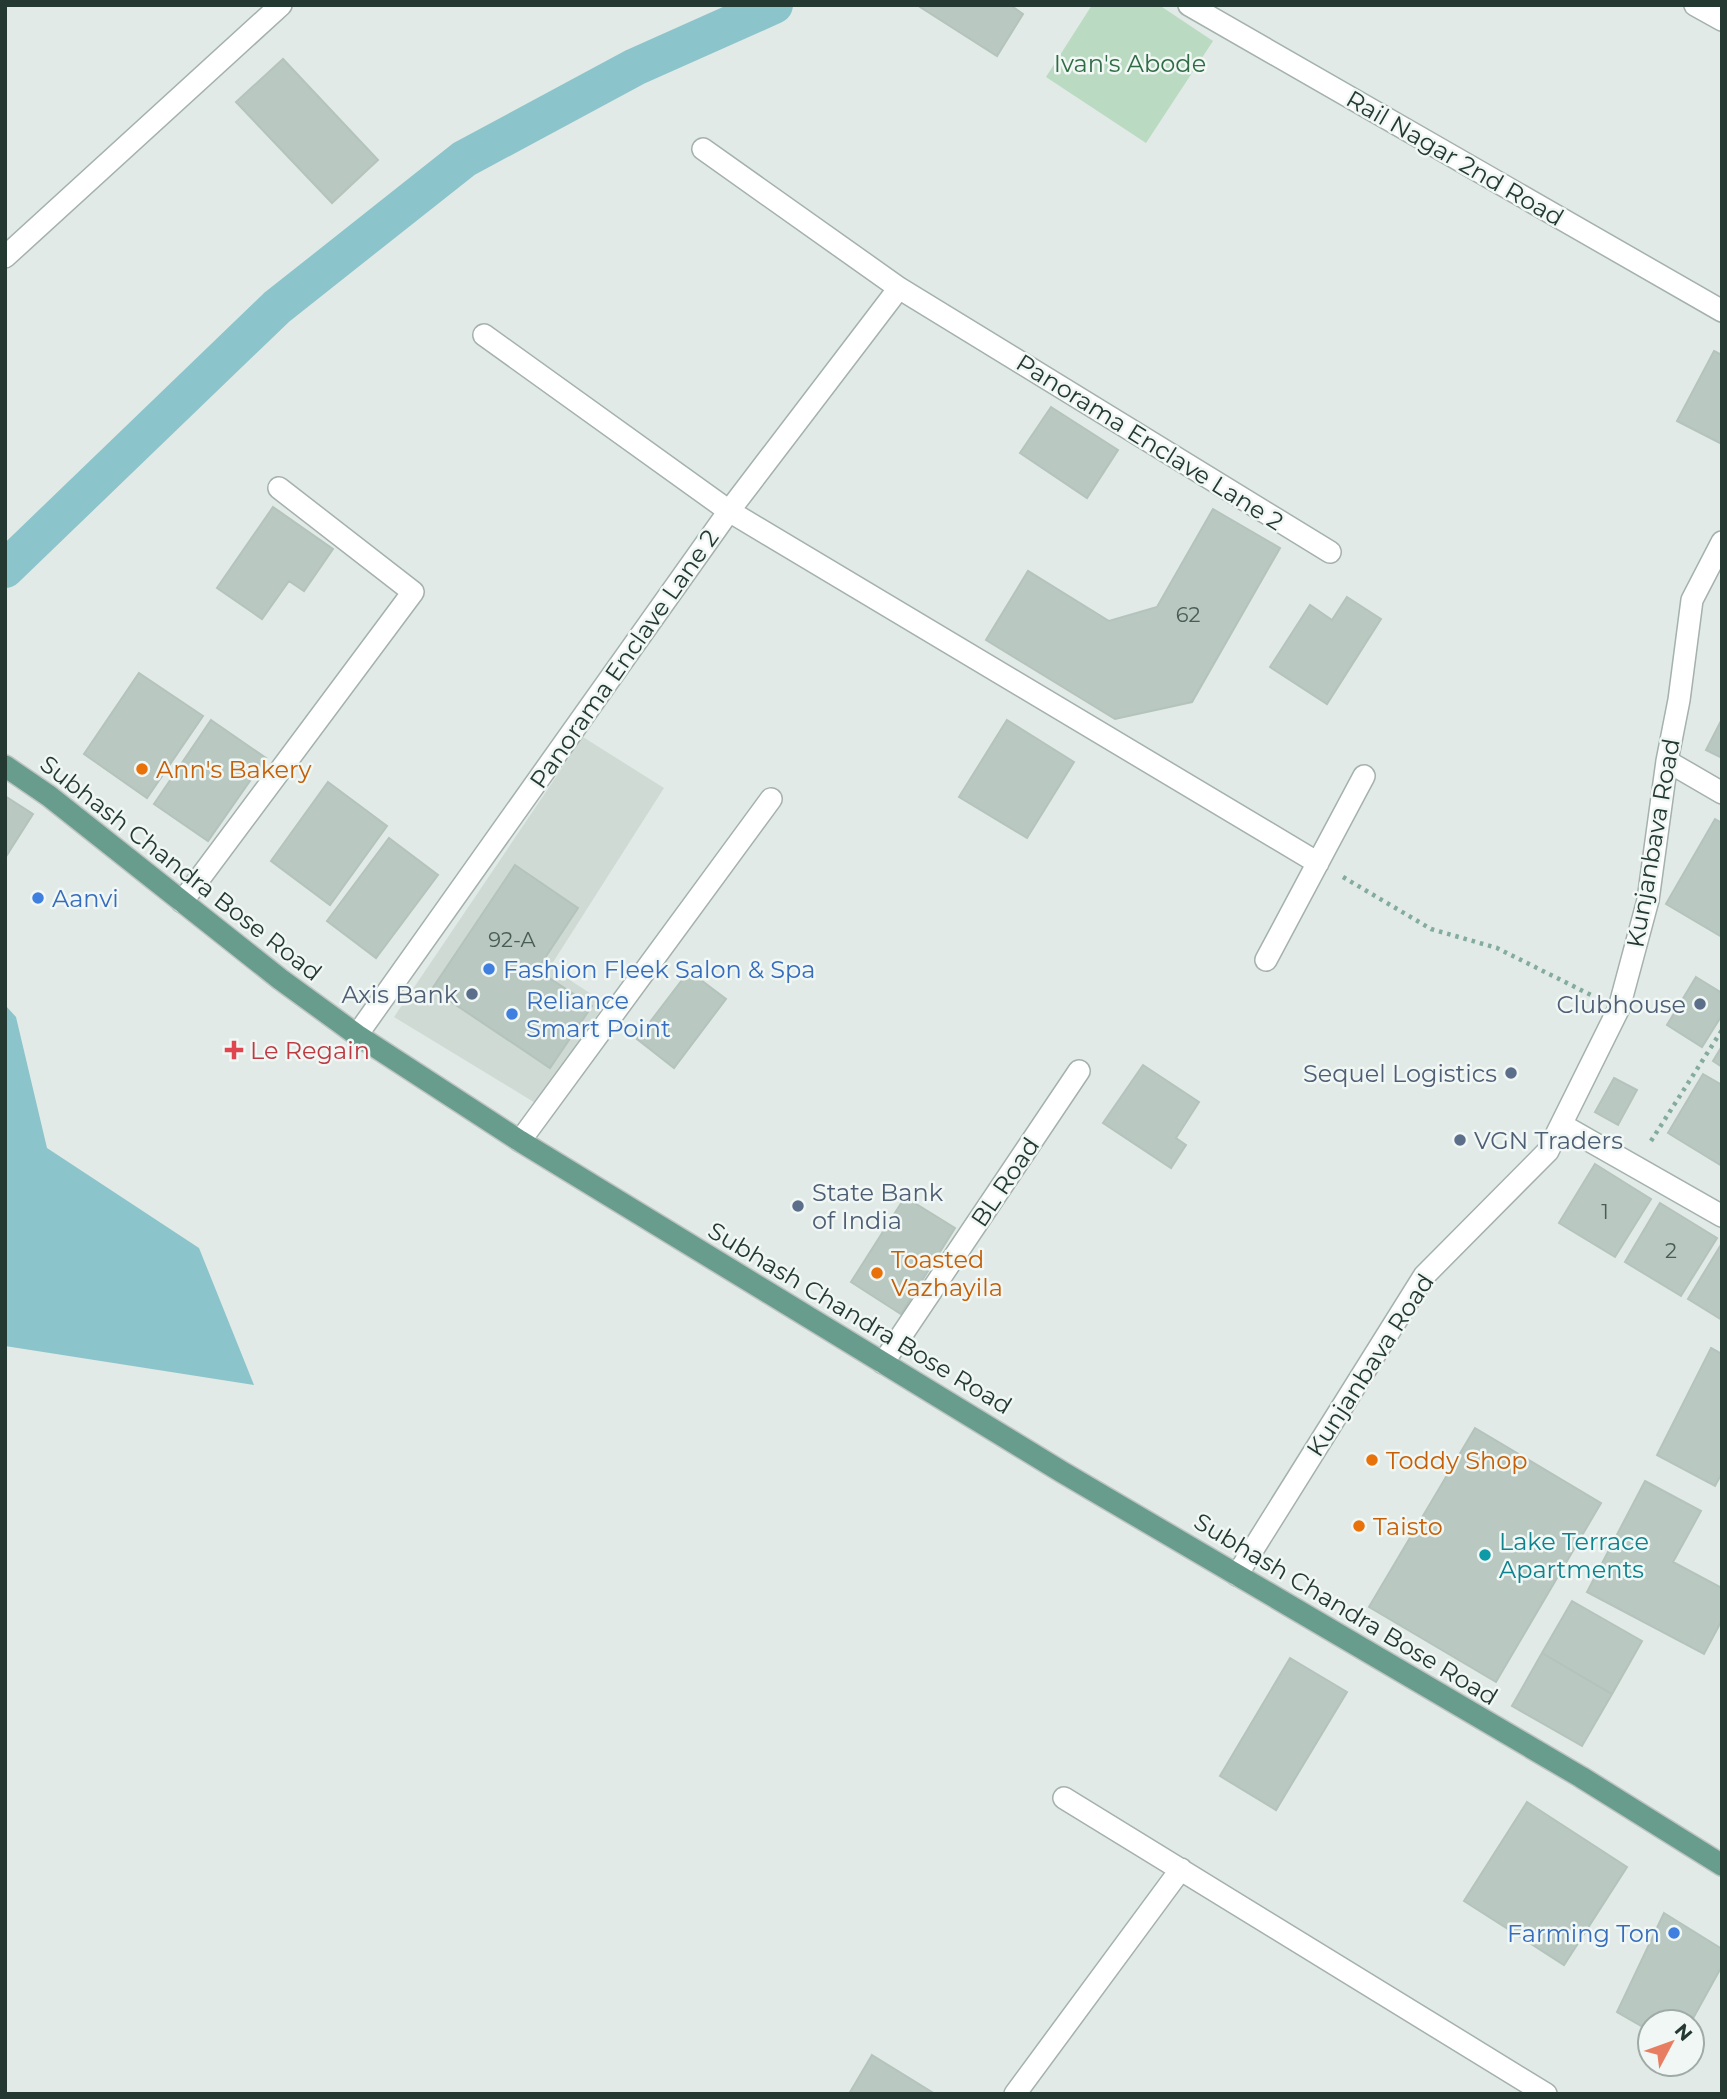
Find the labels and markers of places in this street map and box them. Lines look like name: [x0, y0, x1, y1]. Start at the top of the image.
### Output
place label: Ann's Bakery: [156, 755, 312, 784]
marker: Ann's Bakery: [134, 761, 150, 777]
place label: Aanvi: [52, 884, 119, 913]
marker: Aanvi: [30, 890, 46, 906]
place label: Fashion Fleek Salon & Spa: [503, 955, 815, 984]
marker: Fashion Fleek Salon & Spa: [481, 961, 497, 977]
place label: Axis Bank: [341, 980, 459, 1009]
marker: Axis Bank: [464, 986, 480, 1002]
place label: Reliance Smart Point: [526, 986, 671, 1043]
place label: Clubhouse: [1557, 990, 1686, 1019]
marker: Clubhouse: [1692, 996, 1708, 1012]
marker: Reliance Smart Point: [504, 1006, 520, 1022]
place label: Le Regain: [250, 1036, 370, 1065]
marker: Le Regain: [224, 1040, 244, 1060]
place label: Sequel Logistics: [1303, 1059, 1497, 1088]
marker: Sequel Logistics: [1503, 1065, 1519, 1081]
place label: VGN Traders: [1474, 1126, 1623, 1155]
marker: VGN Traders: [1452, 1132, 1468, 1148]
place label: State Bank of India: [812, 1178, 944, 1235]
marker: State Bank of India: [790, 1198, 806, 1214]
place label: Toasted Vazhayila: [891, 1245, 1003, 1302]
marker: Toasted Vazhayila: [869, 1265, 885, 1281]
place label: Toddy Shop: [1386, 1446, 1528, 1475]
marker: Toddy Shop: [1364, 1452, 1380, 1468]
place label: Taisto: [1373, 1512, 1443, 1541]
marker: Taisto: [1351, 1518, 1367, 1534]
place label: Lake Terrace Apartments: [1499, 1527, 1649, 1584]
marker: Lake Terrace Apartments: [1477, 1547, 1493, 1563]
place label: Farming Ton: [1507, 1919, 1660, 1948]
marker: Farming Ton: [1666, 1925, 1682, 1941]

